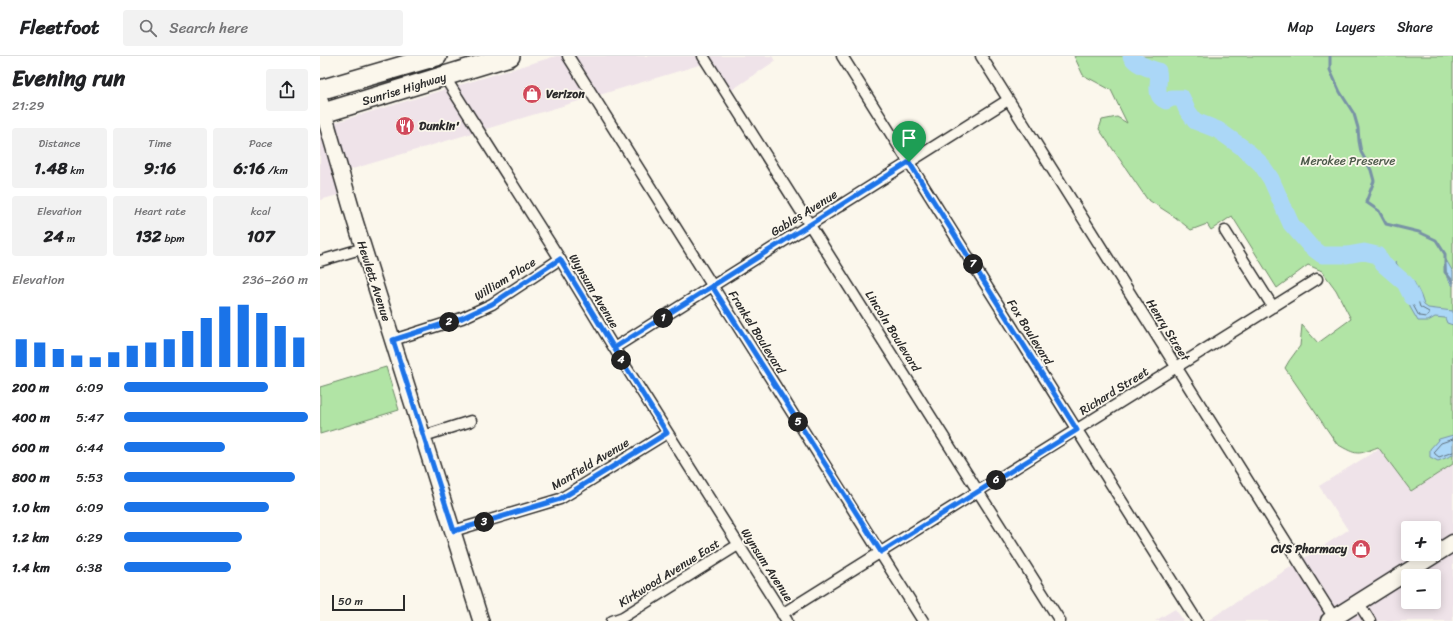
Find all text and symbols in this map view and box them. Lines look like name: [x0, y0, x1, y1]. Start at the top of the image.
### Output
search box: [123, 10, 403, 46]
text: Fleetfoot: [20, 11, 99, 44]
text: Search here: [169, 15, 248, 41]
text: Map: [1288, 15, 1313, 40]
text: Layers: [1335, 15, 1375, 40]
text: Share: [1397, 15, 1433, 40]
icon: search: [137, 17, 159, 39]
text: Evening run: [12, 59, 125, 98]
street label: Sunrise Highway: [359, 66, 450, 112]
button: share: [266, 69, 308, 111]
shop icon: Verizon: [521, 83, 543, 105]
place label: Verizon: [546, 83, 585, 105]
text: 21:29: [12, 94, 45, 117]
restaurant icon: Dunkin': [394, 115, 416, 137]
place label: Dunkin': [419, 115, 460, 137]
pin: [892, 121, 926, 162]
icon: arrive: [898, 127, 920, 149]
text: Distance: [38, 134, 80, 153]
text: Time: [148, 134, 172, 153]
text: Pace: [249, 134, 272, 153]
park label: Merokee Preserve: [1301, 150, 1395, 172]
text: 1.48: [34, 153, 67, 183]
text: 9:16: [144, 153, 176, 183]
text: 6:16: [233, 153, 265, 183]
text: km: [67, 161, 85, 180]
text: /km: [265, 161, 288, 180]
street label: Gables Avenue: [766, 184, 842, 242]
text: Elevation: [37, 202, 82, 221]
text: Heart rate: [134, 202, 186, 221]
text: kcal: [251, 202, 271, 221]
text: 24: [43, 221, 64, 251]
text: 132: [135, 221, 162, 251]
text: 107: [247, 221, 275, 251]
text: m: [64, 229, 75, 248]
text: bpm: [162, 229, 185, 248]
street label: Hewlett Avenue: [351, 238, 397, 324]
street label: Wynsum Avenue: [563, 249, 625, 333]
street label: William Place: [470, 251, 540, 307]
pin: 7: [963, 254, 983, 274]
text: 7: [970, 254, 976, 273]
text: Elevation: [12, 268, 65, 291]
text: 236–260 m: [242, 268, 308, 291]
street label: Frankel Boulevard: [722, 286, 792, 379]
street label: Lincoln Boulevard: [859, 286, 927, 377]
street label: Henry Street: [1140, 294, 1197, 367]
street label: Fox Boulevard: [1001, 295, 1059, 370]
pin: 1: [653, 308, 673, 328]
text: 1: [661, 308, 665, 327]
pin: 2: [439, 312, 459, 332]
text: 2: [446, 312, 452, 331]
pin: 4: [611, 350, 631, 370]
text: 4: [618, 350, 624, 369]
street label: Richard Street: [1075, 361, 1153, 421]
text: 200 m: [12, 376, 49, 399]
text: 6:09: [76, 376, 104, 399]
text: 400 m: [12, 406, 50, 429]
text: 5:47: [76, 406, 103, 429]
pin: 5: [788, 412, 808, 432]
text: 5: [795, 412, 801, 431]
street label: Manfield Avenue: [546, 432, 634, 496]
text: 600 m: [12, 436, 49, 459]
text: 6:44: [76, 436, 104, 459]
text: 800 m: [12, 466, 50, 489]
text: 5:53: [76, 466, 103, 489]
pin: 6: [986, 470, 1006, 490]
text: 6: [993, 470, 999, 489]
text: 1.0 km: [12, 496, 50, 519]
text: 6:09: [76, 496, 104, 519]
pin: 3: [474, 512, 494, 532]
text: 3: [481, 512, 487, 531]
map controls: [1401, 521, 1441, 609]
button: +: [1401, 521, 1441, 561]
street label: Wynsum Avenue: [735, 524, 799, 606]
text: 1.2 km: [12, 526, 49, 549]
text: 6:29: [76, 526, 103, 549]
street label: Kirkwood Avenue East: [614, 533, 724, 613]
place label: CVS Pharmacy: [1270, 538, 1348, 560]
shop icon: CVS Pharmacy: [1350, 538, 1372, 560]
text: 1.4 km: [12, 556, 50, 579]
text: 6:38: [76, 556, 102, 579]
button: −: [1401, 569, 1441, 609]
text: 50 m: [338, 592, 363, 611]
scale bar: [332, 593, 405, 612]

